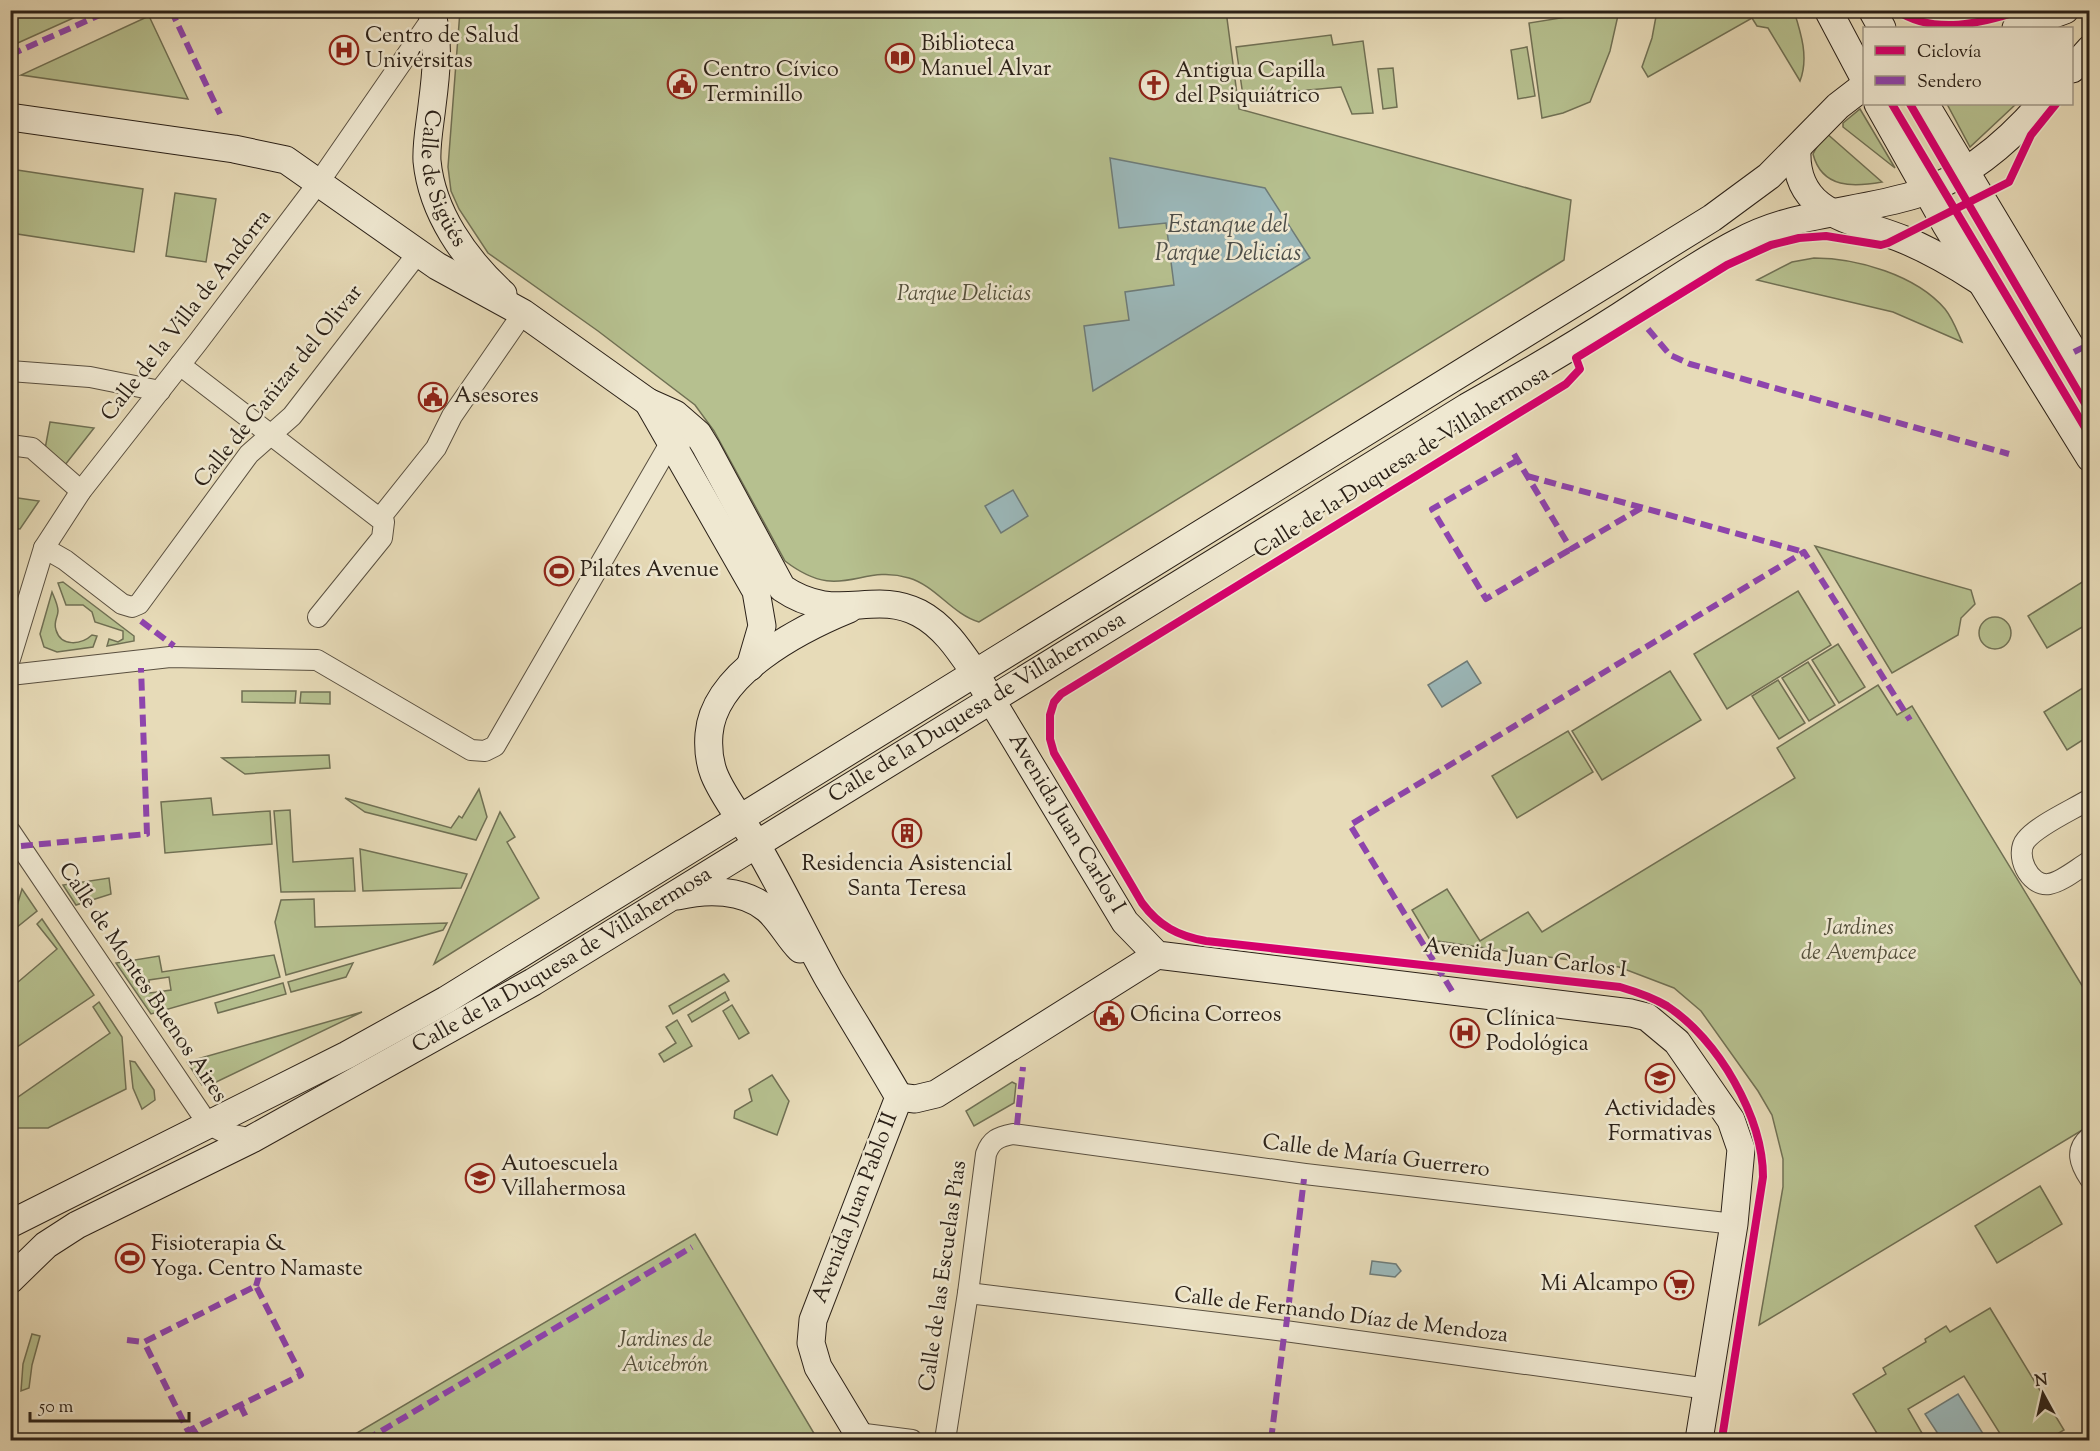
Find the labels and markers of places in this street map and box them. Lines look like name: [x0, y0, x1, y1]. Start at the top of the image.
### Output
place label: Centro de Salud Univérsitas: [365, 21, 519, 78]
place label: Biblioteca Manuel Alvar: [921, 29, 1051, 86]
hospital icon: Centro de Salud Univérsitas: [328, 34, 360, 66]
library icon: Biblioteca Manuel Alvar: [884, 42, 916, 74]
place label: Centro Cívico Terminillo: [703, 55, 839, 112]
place label: Antigua Capilla del Psiquiátrico: [1175, 56, 1326, 113]
public building icon: Centro Cívico Terminillo: [666, 68, 698, 100]
church icon: Antigua Capilla del Psiquiátrico: [1138, 69, 1170, 101]
public building icon: Asesores: [417, 381, 449, 413]
place label: Asesores: [454, 381, 539, 413]
sports icon: Pilates Avenue: [543, 555, 575, 587]
place label: Pilates Avenue: [580, 555, 719, 587]
building icon: Residencia Asistencial Santa Teresa: [891, 817, 923, 849]
place label: Residencia Asistencial Santa Teresa: [802, 849, 1012, 906]
public building icon: Oficina Correos: [1093, 1000, 1125, 1032]
place label: Oficina Correos: [1130, 1000, 1281, 1032]
place label: Clínica Podológica: [1486, 1004, 1589, 1061]
hospital icon: Clínica Podológica: [1449, 1017, 1481, 1049]
school or university icon: Actividades Formativas: [1644, 1062, 1676, 1094]
place label: Actividades Formativas: [1604, 1094, 1716, 1151]
place label: Autoescuela Villahermosa: [501, 1149, 626, 1206]
school or university icon: Autoescuela Villahermosa: [464, 1162, 496, 1194]
place label: Fisioterapia & Yoga. Centro Namaste: [151, 1229, 363, 1286]
sports icon: Fisioterapia & Yoga. Centro Namaste: [114, 1242, 146, 1274]
place label: Mi Alcampo: [1541, 1269, 1658, 1301]
supermarket icon: Mi Alcampo: [1663, 1269, 1695, 1301]

